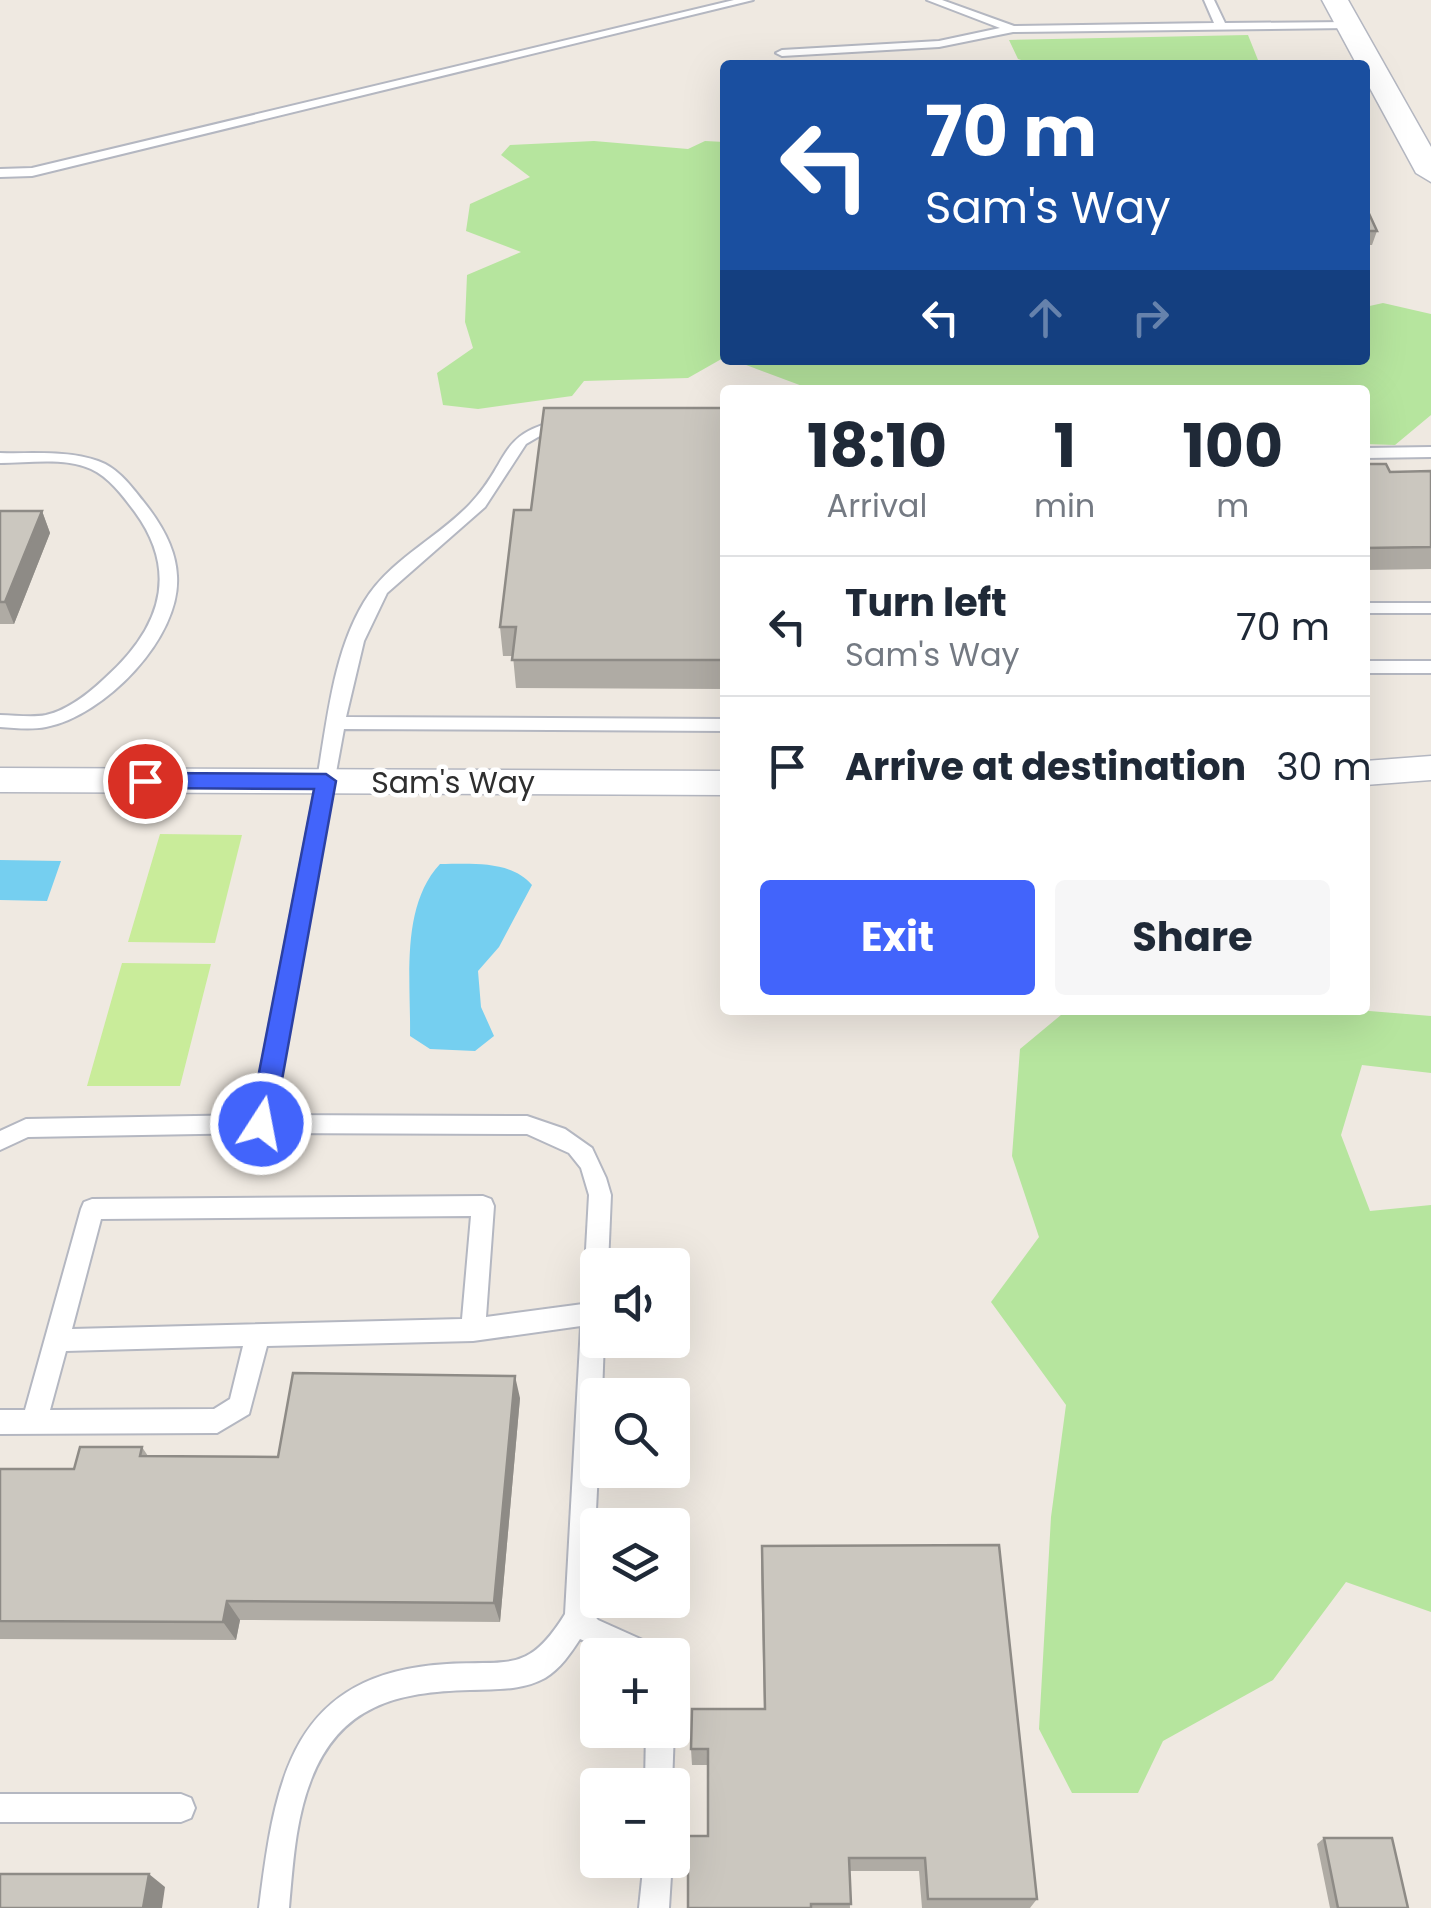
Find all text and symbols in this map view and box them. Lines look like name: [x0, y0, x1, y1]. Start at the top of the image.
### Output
text: 70 m: [925, 82, 1097, 181]
icon: left: [760, 100, 890, 230]
text: Sam's Way: [925, 176, 1171, 239]
icon: left: [913, 290, 968, 345]
icon: ahead: [1018, 290, 1073, 345]
icon: right: [1123, 290, 1178, 345]
text: 18:10: [807, 404, 947, 488]
text: 1: [1053, 404, 1076, 488]
text: 100: [1182, 404, 1283, 488]
text: Arrival: [827, 483, 927, 528]
text: min: [1034, 483, 1095, 528]
text: m: [1216, 483, 1249, 528]
text: Turn left: [845, 576, 1007, 629]
icon: left: [760, 599, 815, 654]
text: 70 m: [1236, 600, 1330, 653]
text: Sam's Way: [845, 632, 1020, 677]
pin: [103, 739, 188, 824]
icon: arrive: [760, 739, 815, 794]
text: Arrive at destination: [845, 740, 1246, 793]
text: 30 m: [1276, 740, 1372, 793]
icon: arrive: [118, 754, 173, 809]
street label: Sam's Way: [371, 761, 535, 804]
button: Exit: [760, 880, 1035, 995]
button: Share: [1055, 880, 1330, 995]
position arrow: [209, 1072, 313, 1176]
map controls: [580, 1248, 690, 1878]
button: sound: [580, 1248, 690, 1358]
button: search: [580, 1378, 690, 1488]
button: layers: [580, 1508, 690, 1618]
button: +: [580, 1638, 690, 1748]
button: −: [580, 1768, 690, 1878]

